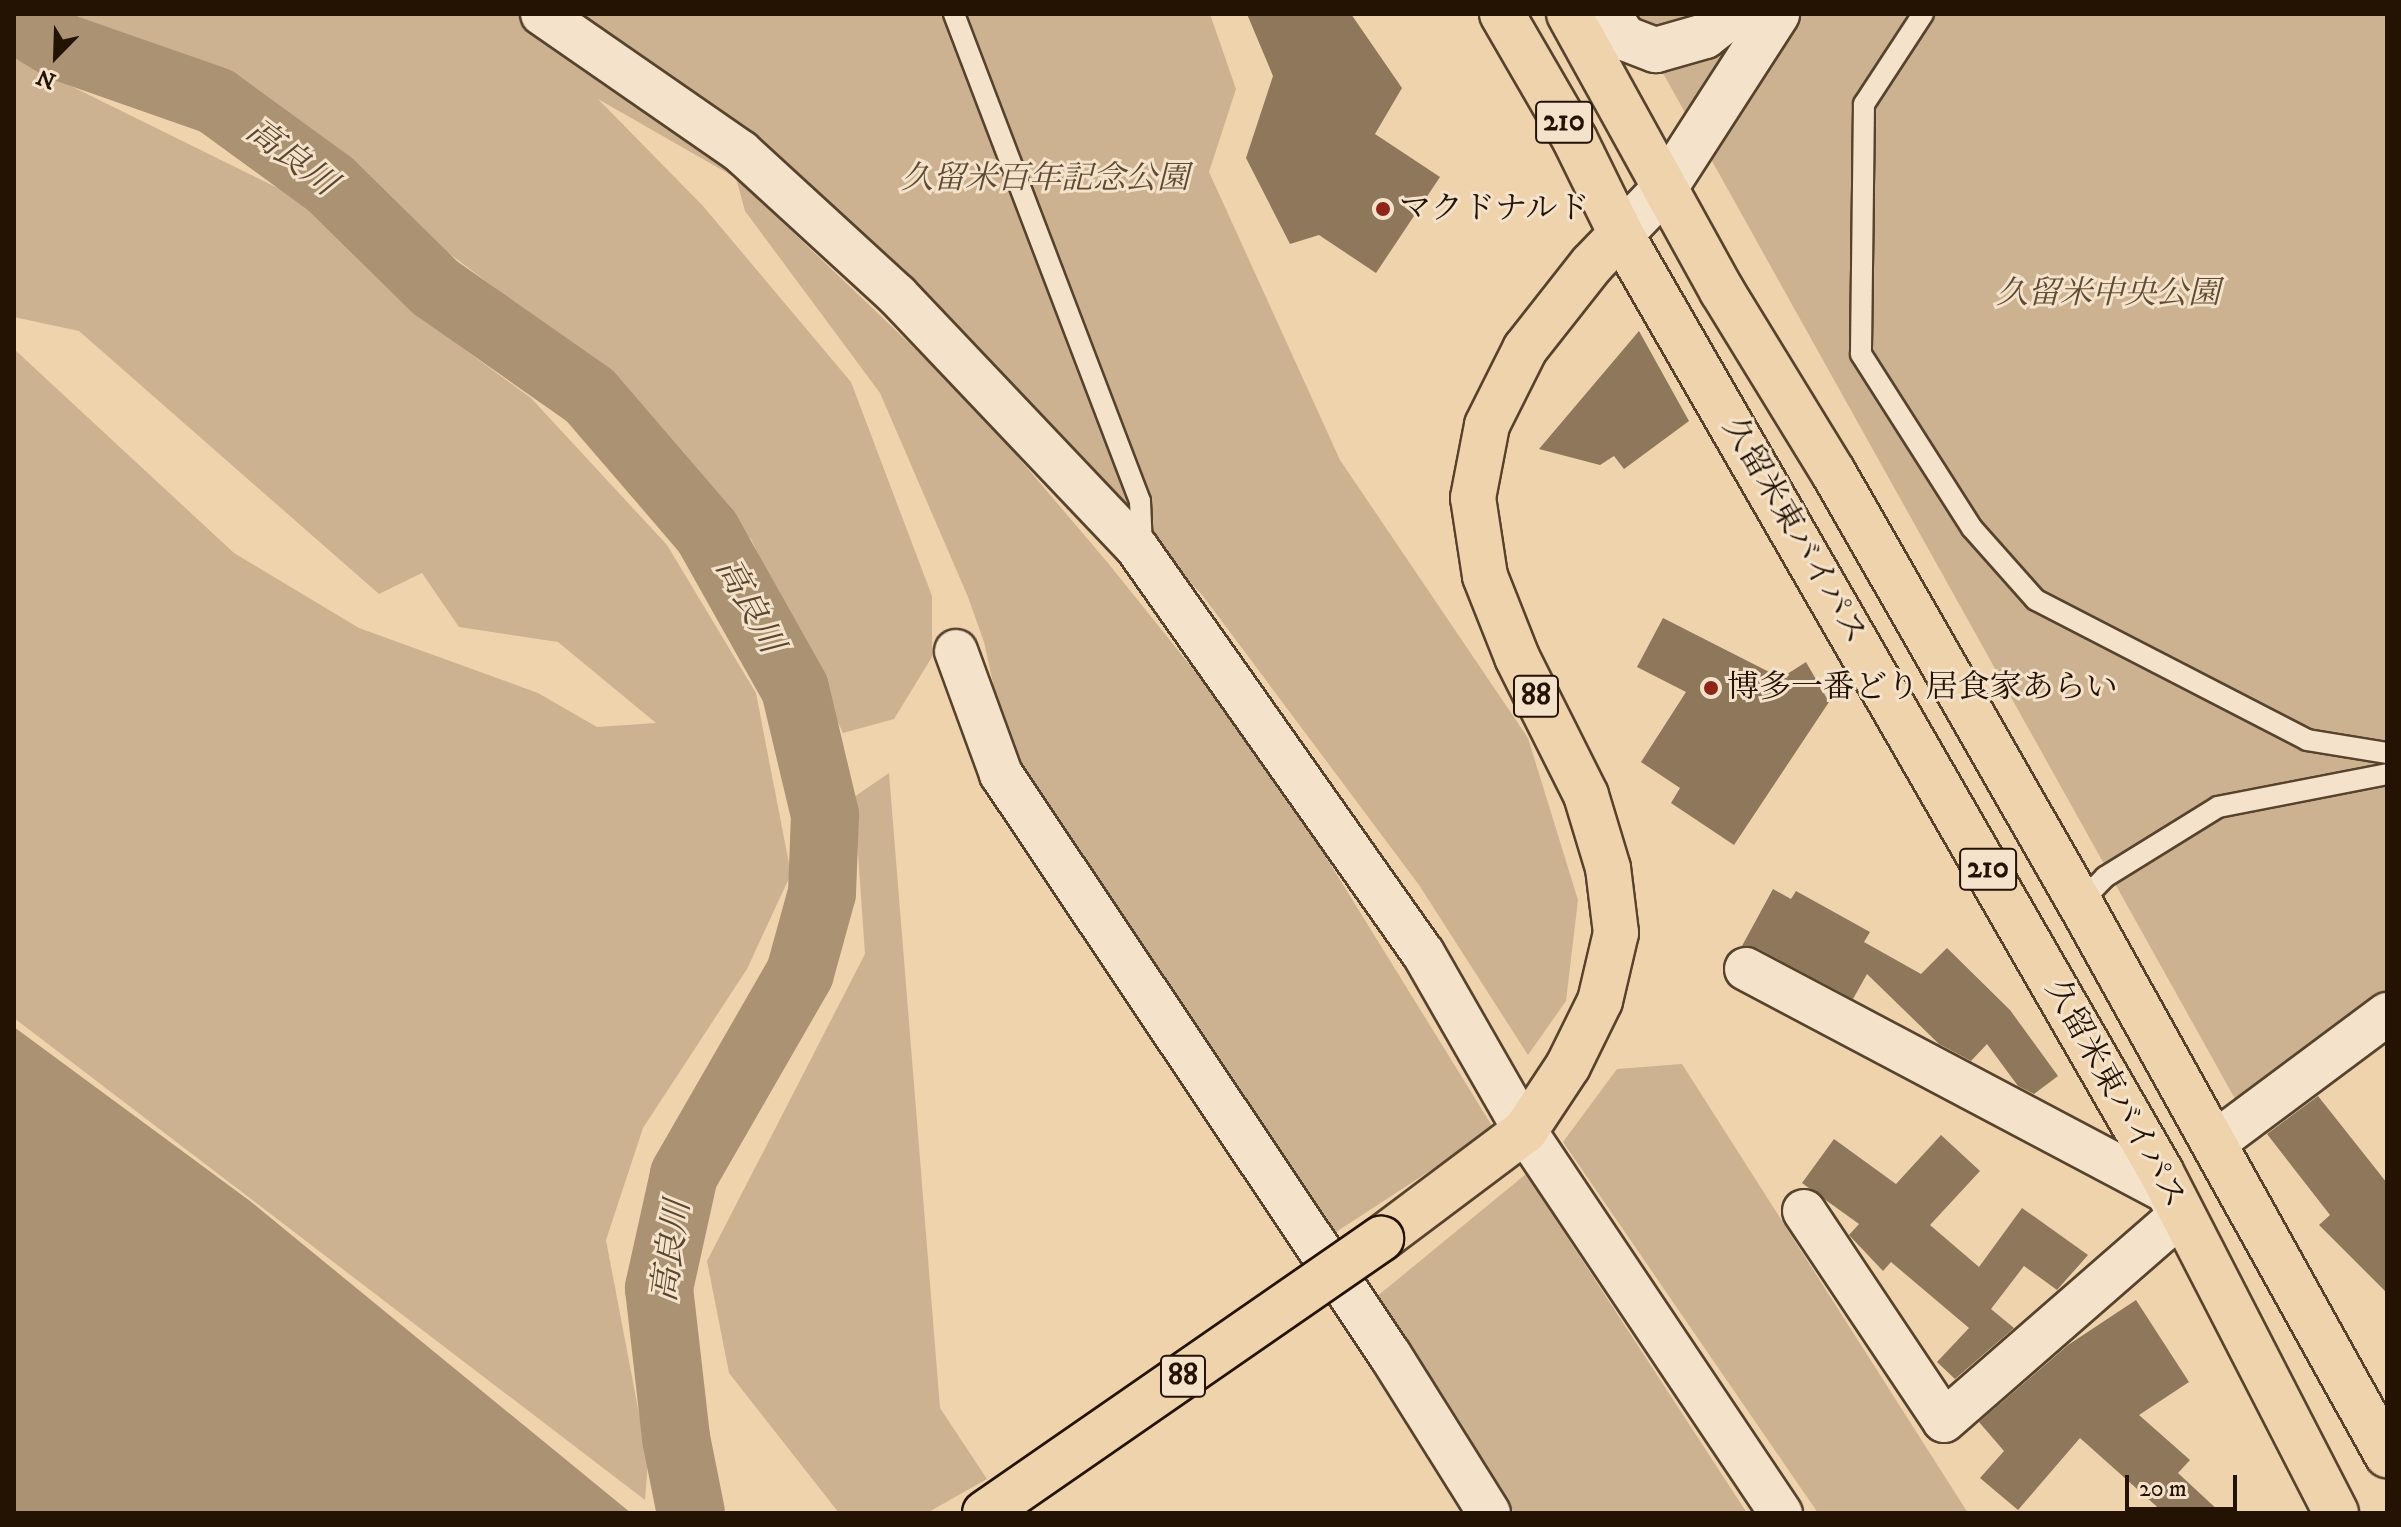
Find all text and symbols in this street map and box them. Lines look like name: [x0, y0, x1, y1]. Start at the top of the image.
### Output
north arrow: [16, 16, 96, 96]
text: N: [33, 63, 60, 95]
road number: 210: [1534, 96, 1594, 148]
water label: 高良川: [238, 111, 344, 205]
park label: 久留米百年記念公園: [901, 160, 1189, 198]
place label: マクドナルド: [1399, 190, 1591, 228]
marker: マクドナルド: [1374, 200, 1392, 218]
park label: 久留米中央公園: [1996, 275, 2220, 313]
street label: 久留米東バイパス: [1713, 411, 1875, 651]
water label: 高良川: [706, 552, 792, 660]
place label: 博多一番どり 居食家あらい: [1727, 669, 2118, 707]
road number: 88: [1512, 670, 1560, 722]
marker: 博多一番どり 居食家あらい: [1702, 679, 1720, 697]
road number: 210: [1958, 843, 2018, 895]
street label: 久留米東バイパス: [2036, 973, 2194, 1215]
water label: 高良川: [645, 1198, 699, 1304]
road number: 88: [1159, 1350, 1207, 1402]
scale bar: [2129, 1459, 2241, 1509]
text: 20 m: [2139, 1474, 2187, 1504]

